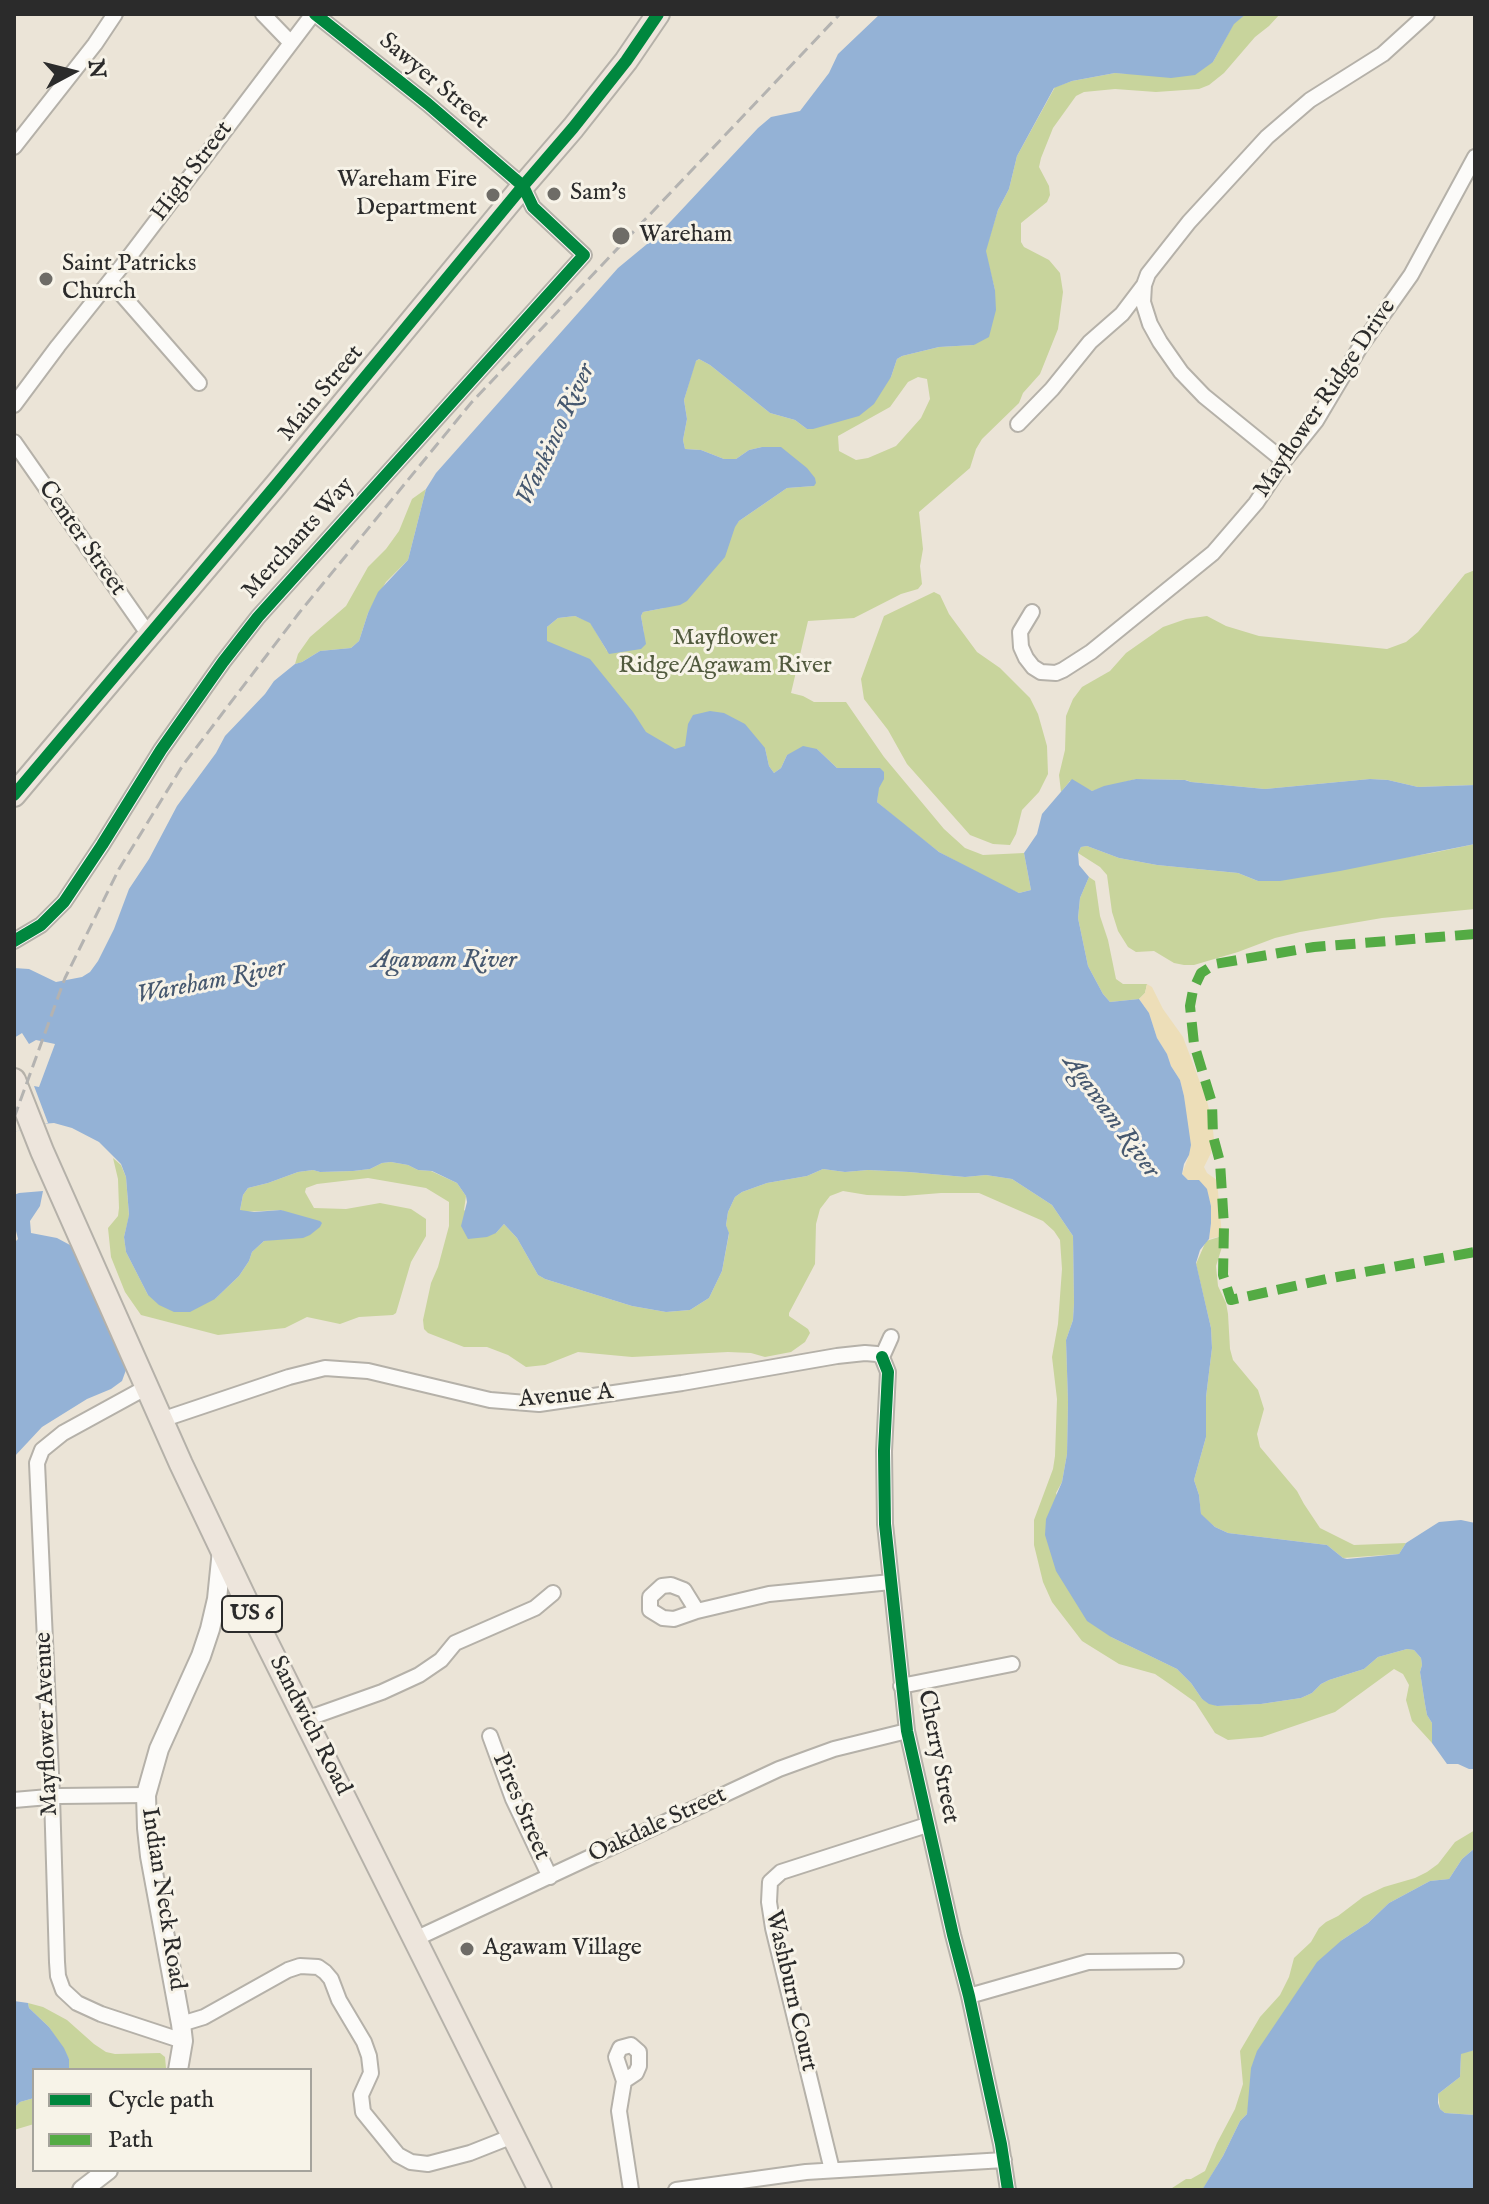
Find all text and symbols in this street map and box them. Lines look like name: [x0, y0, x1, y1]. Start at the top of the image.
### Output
street label: Sawyer Street: [372, 28, 494, 136]
north arrow: [32, 32, 112, 112]
text: N: [81, 58, 111, 80]
street label: High Street: [146, 116, 240, 228]
place label: Wareham Fire Department: [337, 167, 477, 223]
place label: Sam's: [570, 180, 626, 208]
marker: Sam's: [545, 185, 563, 203]
marker: Wareham Fire Department: [484, 186, 502, 204]
place label: Wareham: [639, 222, 732, 250]
marker: Wareham: [610, 225, 632, 247]
place label: Saint Patricks Church: [62, 251, 196, 307]
marker: Saint Patricks Church: [37, 270, 55, 288]
street label: Mayflower Ridge Drive: [1249, 294, 1403, 504]
street label: Main Street: [273, 340, 371, 448]
water label: Wankinco River: [511, 359, 603, 511]
street label: Merchants Way: [237, 472, 361, 606]
street label: Center Street: [31, 476, 131, 602]
park label: Mayflower Ridge/Agawam River: [618, 625, 832, 681]
water label: Agawam River: [371, 946, 517, 978]
water label: Wareham River: [134, 953, 288, 1013]
water label: Agawam River: [1055, 1049, 1165, 1185]
street label: Avenue A: [518, 1379, 614, 1415]
road number: US 6: [222, 1596, 282, 1632]
street label: Mayflower Avenue: [30, 1631, 66, 1817]
street label: Sandwich Road: [262, 1651, 356, 1801]
street label: Cherry Street: [910, 1688, 964, 1826]
street label: Pires Street: [485, 1749, 555, 1865]
street label: Oakdale Street: [585, 1782, 731, 1870]
street label: Indian Neck Road: [133, 1806, 191, 1992]
street label: Washburn Court: [757, 1908, 823, 2074]
place label: Agawam Village: [483, 1935, 642, 1963]
marker: Agawam Village: [458, 1940, 476, 1958]
legend: [32, 2068, 312, 2172]
text: Cycle path: [108, 2085, 214, 2116]
text: Path: [108, 2125, 153, 2156]

